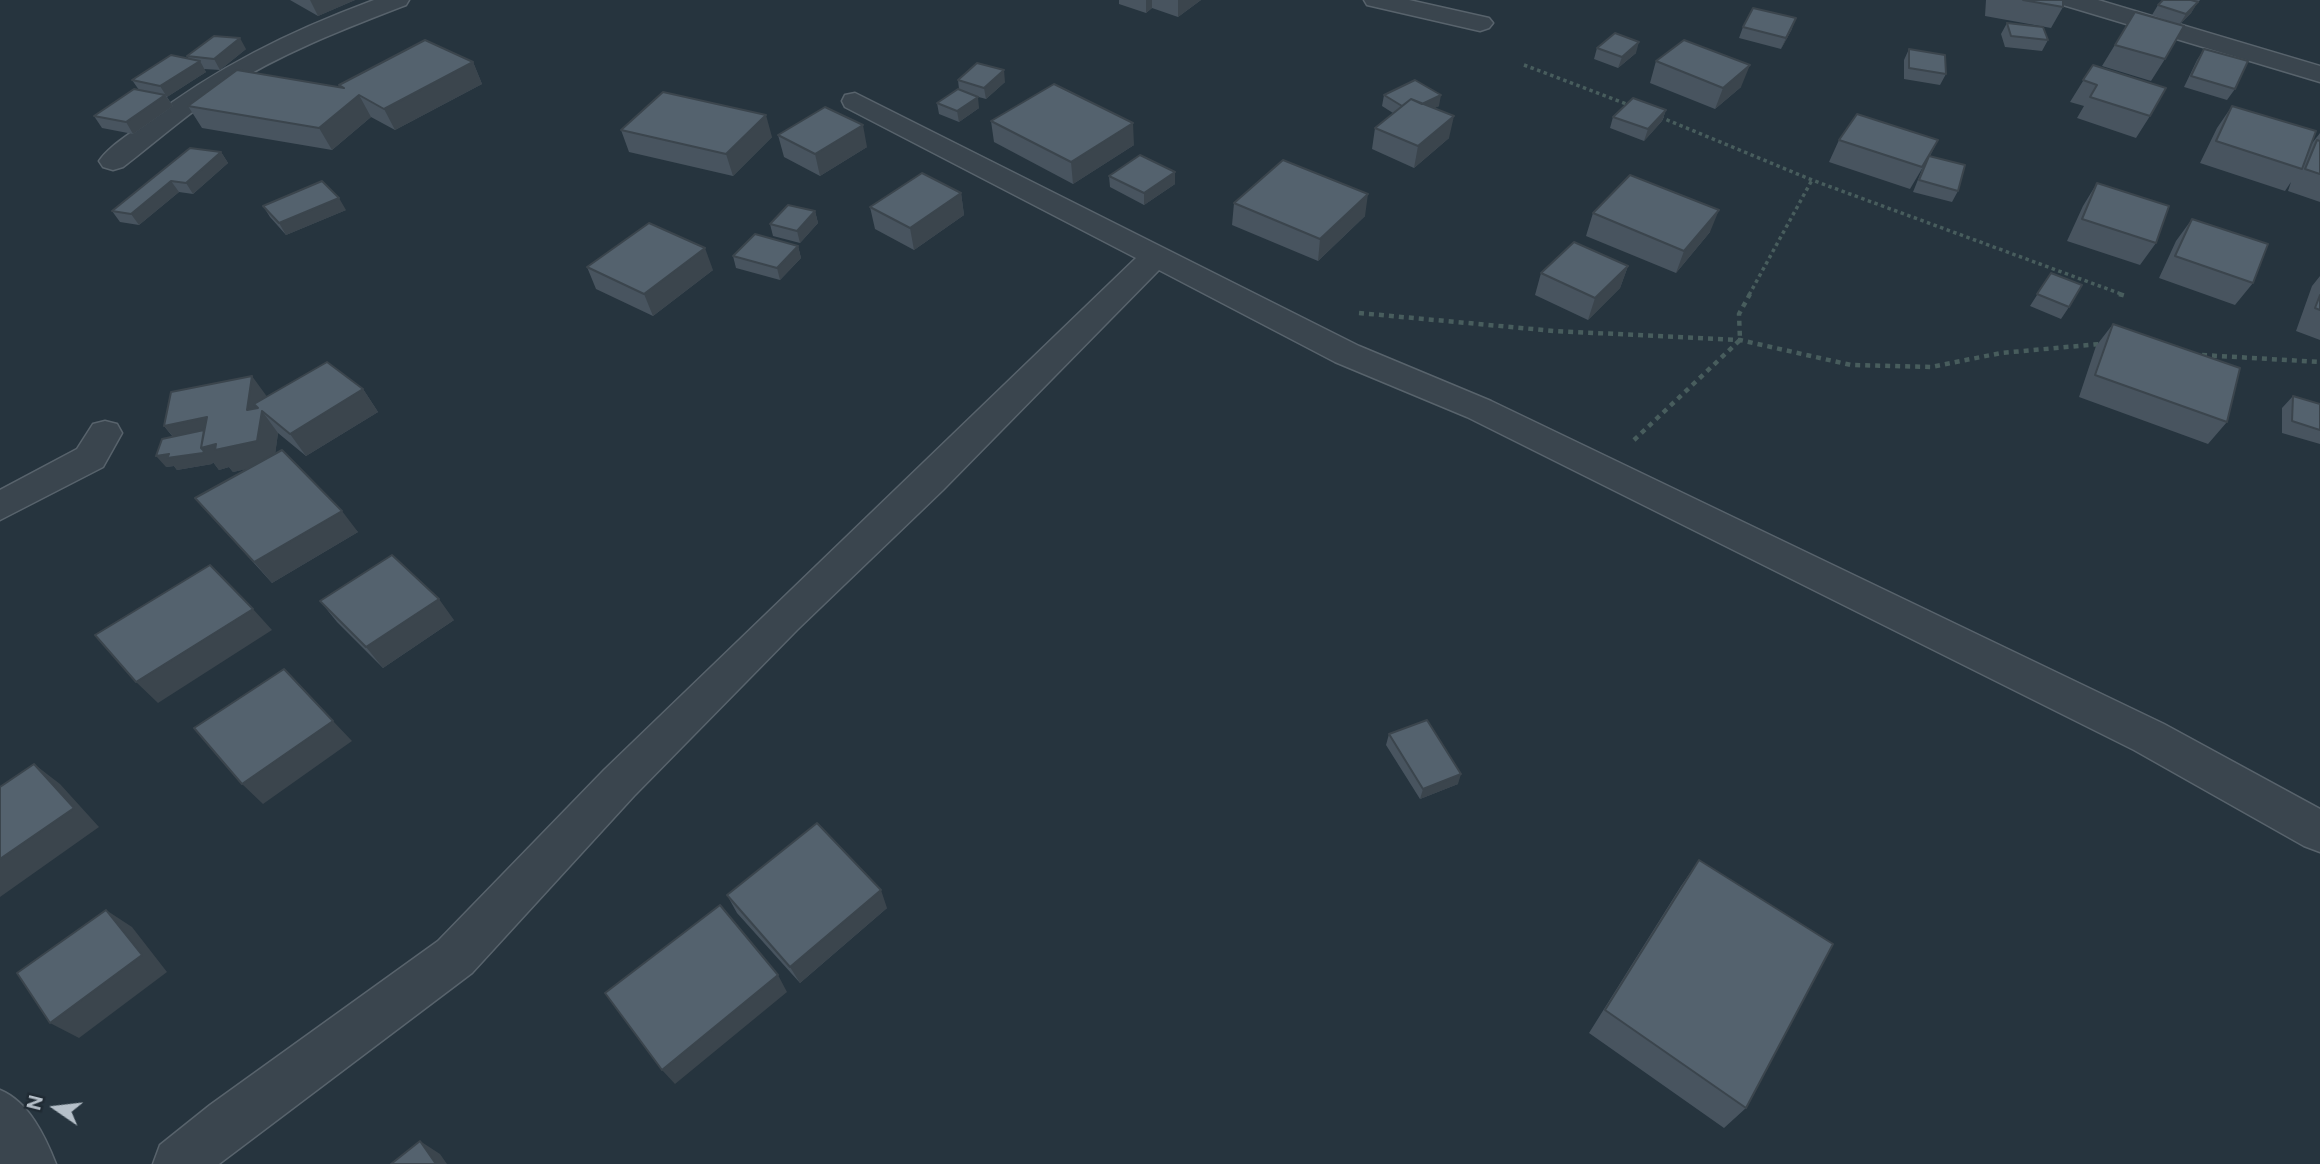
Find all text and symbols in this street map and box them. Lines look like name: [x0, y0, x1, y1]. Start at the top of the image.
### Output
north arrow: [21, 1073, 91, 1143]
text: N: [22, 1093, 48, 1113]

